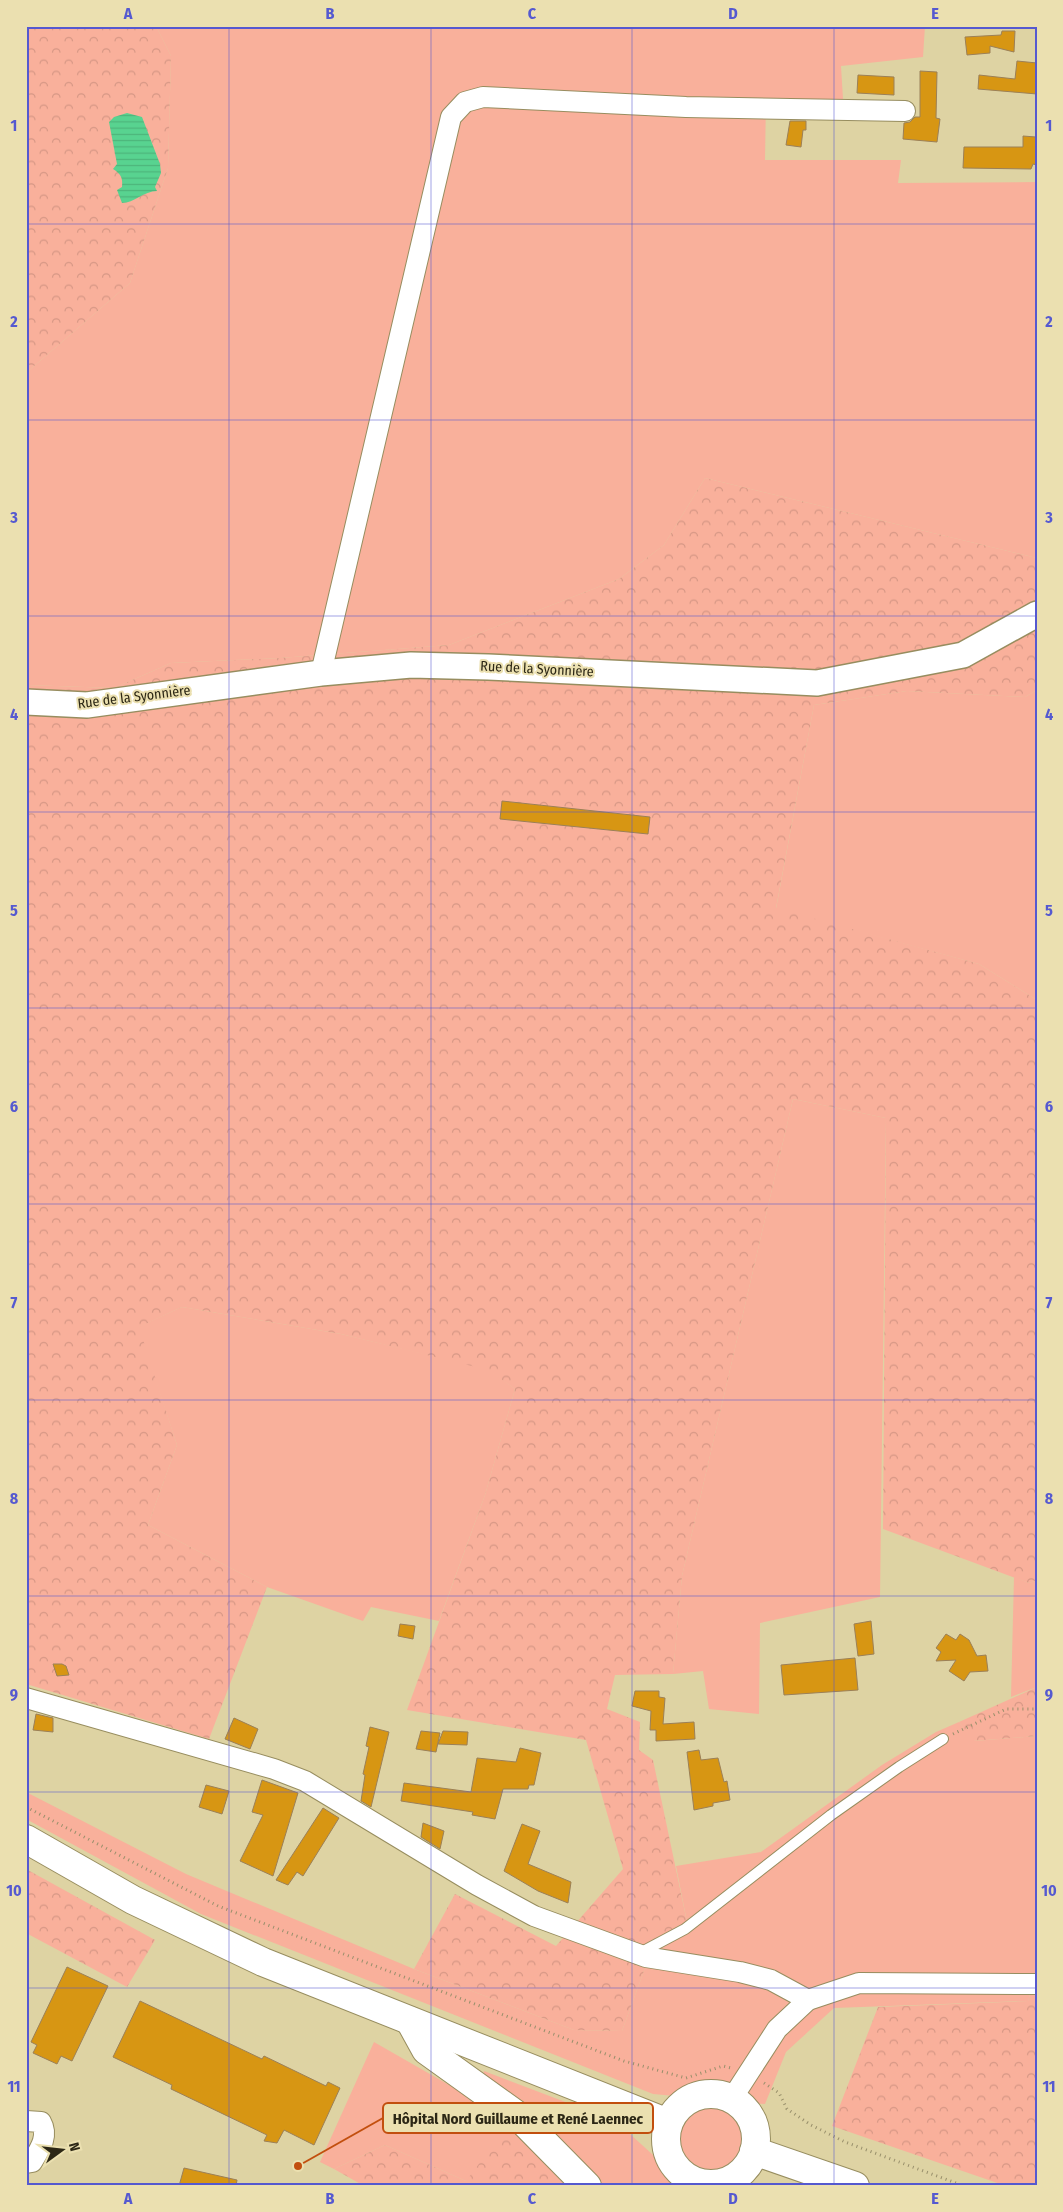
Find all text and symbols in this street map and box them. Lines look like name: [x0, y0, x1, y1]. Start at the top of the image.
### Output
text: A: [123, 4, 133, 23]
text: B: [326, 4, 335, 23]
text: C: [528, 4, 537, 23]
text: D: [728, 4, 738, 23]
text: E: [931, 4, 939, 23]
text: 1: [11, 116, 17, 135]
text: 1: [1046, 116, 1052, 135]
text: 2: [9, 312, 18, 331]
text: 2: [1044, 312, 1053, 331]
text: 3: [9, 508, 18, 527]
text: 3: [1044, 508, 1053, 527]
street label: Rue de la Syonnière: [480, 658, 594, 680]
street label: Rue de la Syonnière: [77, 682, 191, 712]
text: 4: [10, 705, 18, 724]
text: 4: [1045, 705, 1053, 724]
text: 5: [10, 901, 18, 920]
text: 5: [1045, 901, 1053, 920]
text: 6: [10, 1097, 18, 1116]
text: 6: [1045, 1097, 1053, 1116]
text: 7: [11, 1293, 18, 1312]
text: 7: [1046, 1293, 1053, 1312]
text: 8: [10, 1489, 19, 1508]
text: 8: [1045, 1489, 1054, 1508]
text: 9: [10, 1685, 18, 1704]
text: 9: [1045, 1685, 1053, 1704]
text: 10: [6, 1881, 22, 1900]
text: 10: [1041, 1881, 1057, 1900]
text: 11: [7, 2077, 21, 2096]
text: 11: [1042, 2077, 1056, 2096]
callout: Hôpital Nord Guillaume et René Laennec: [383, 2103, 653, 2133]
text: Hôpital Nord Guillaume et René Laennec: [393, 2110, 644, 2128]
north arrow: [38, 2124, 88, 2174]
text: N: [65, 2141, 83, 2153]
text: A: [123, 2189, 133, 2208]
text: B: [326, 2189, 335, 2208]
text: C: [528, 2189, 537, 2208]
text: D: [728, 2189, 738, 2208]
text: E: [931, 2189, 939, 2208]

